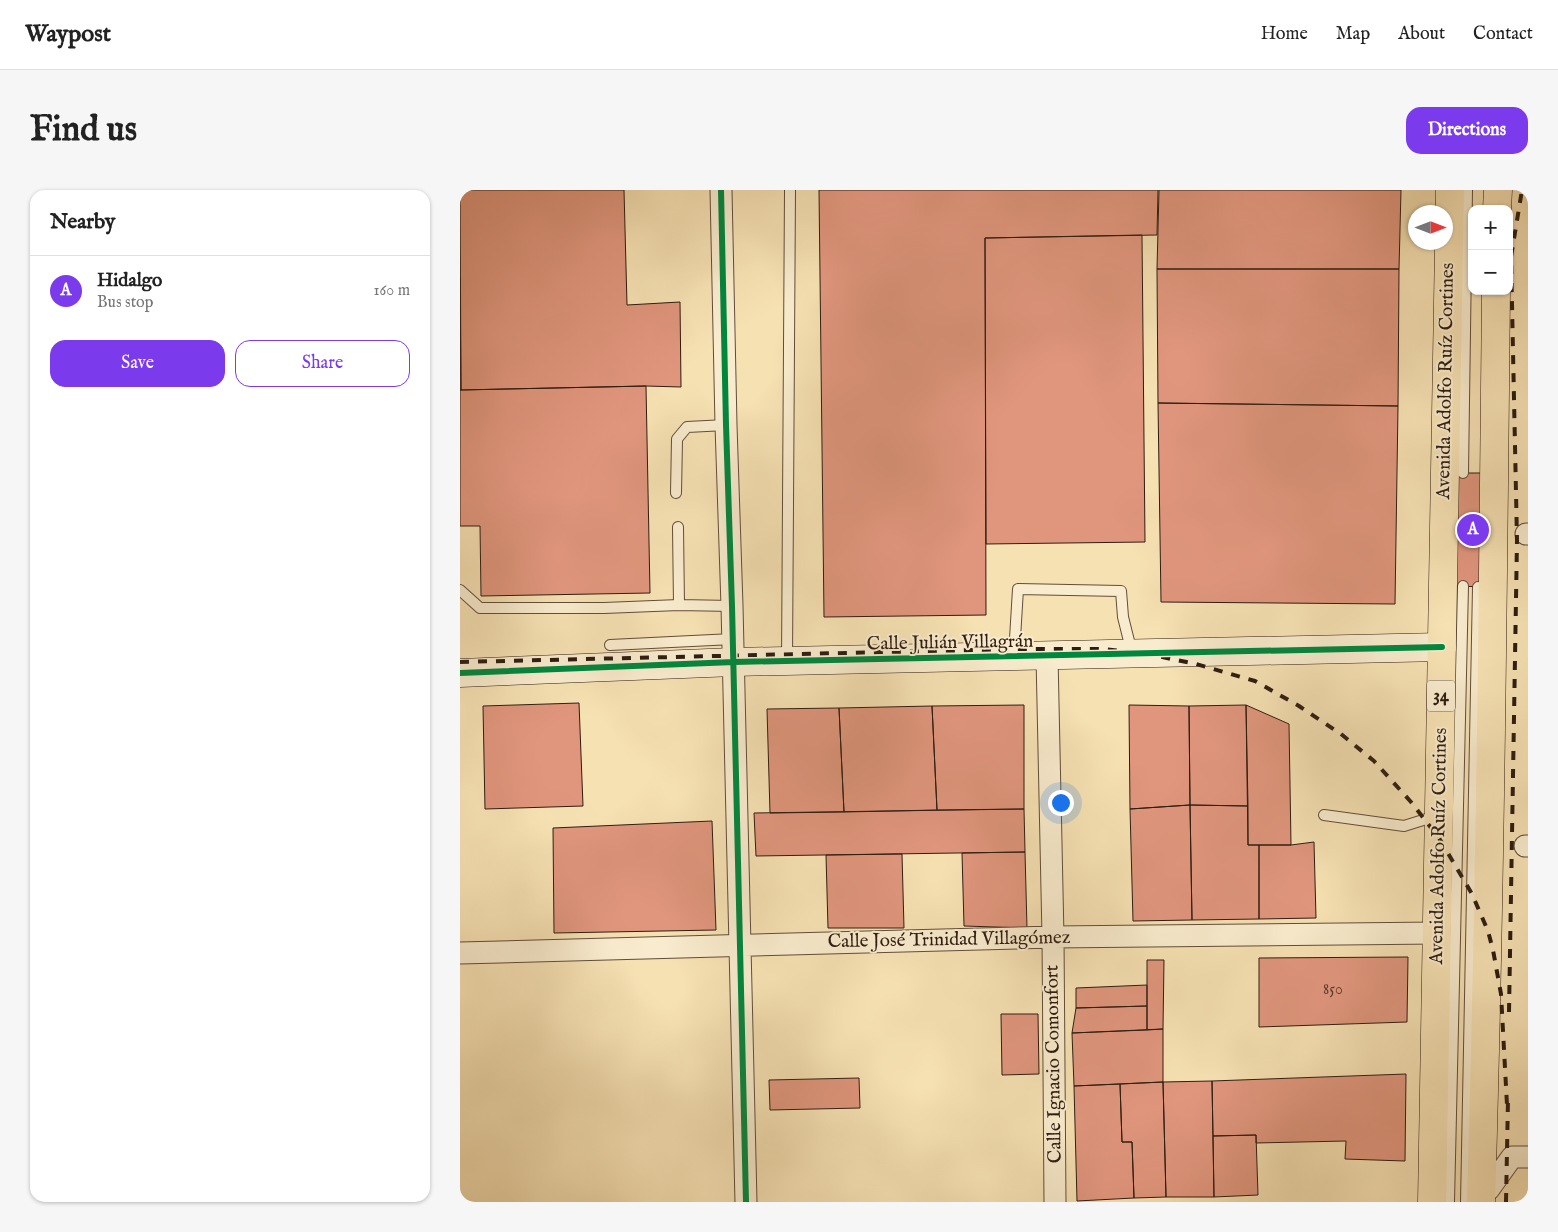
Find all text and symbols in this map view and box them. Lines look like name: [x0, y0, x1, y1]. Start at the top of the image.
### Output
text: Waypost: [25, 19, 111, 50]
text: Home: [1261, 23, 1308, 46]
text: Map: [1336, 23, 1370, 46]
text: About: [1398, 23, 1445, 46]
text: Contact: [1473, 23, 1533, 46]
button: Directions: [1406, 107, 1528, 154]
text: Find us: [30, 108, 137, 153]
north arrow: [1408, 205, 1453, 250]
map controls: [1468, 205, 1513, 295]
button: +: [1468, 205, 1513, 250]
text: Nearby: [50, 209, 115, 236]
button: −: [1468, 250, 1513, 295]
street label: Avenida Adolfo Ruíz Cortines: [1432, 262, 1460, 501]
text: Hidalgo: [97, 269, 162, 293]
text: A: [61, 281, 71, 301]
text: 160 m: [374, 281, 410, 301]
text: Bus stop: [97, 293, 153, 313]
button: Save: [50, 340, 225, 387]
button: Share: [235, 340, 410, 387]
pin: A: [1457, 511, 1489, 549]
street label: Calle Julián Villagrán: [867, 630, 1033, 656]
road number: 34: [1427, 681, 1455, 712]
street label: Avenida Adolfo Ruíz Cortines: [1425, 727, 1453, 966]
your location: [1048, 790, 1074, 816]
street label: Calle José Trinidad Villagómez: [827, 926, 1071, 954]
street label: Calle Ignacio Comonfort: [1040, 964, 1068, 1163]
house number: 850: [1323, 980, 1343, 1000]

